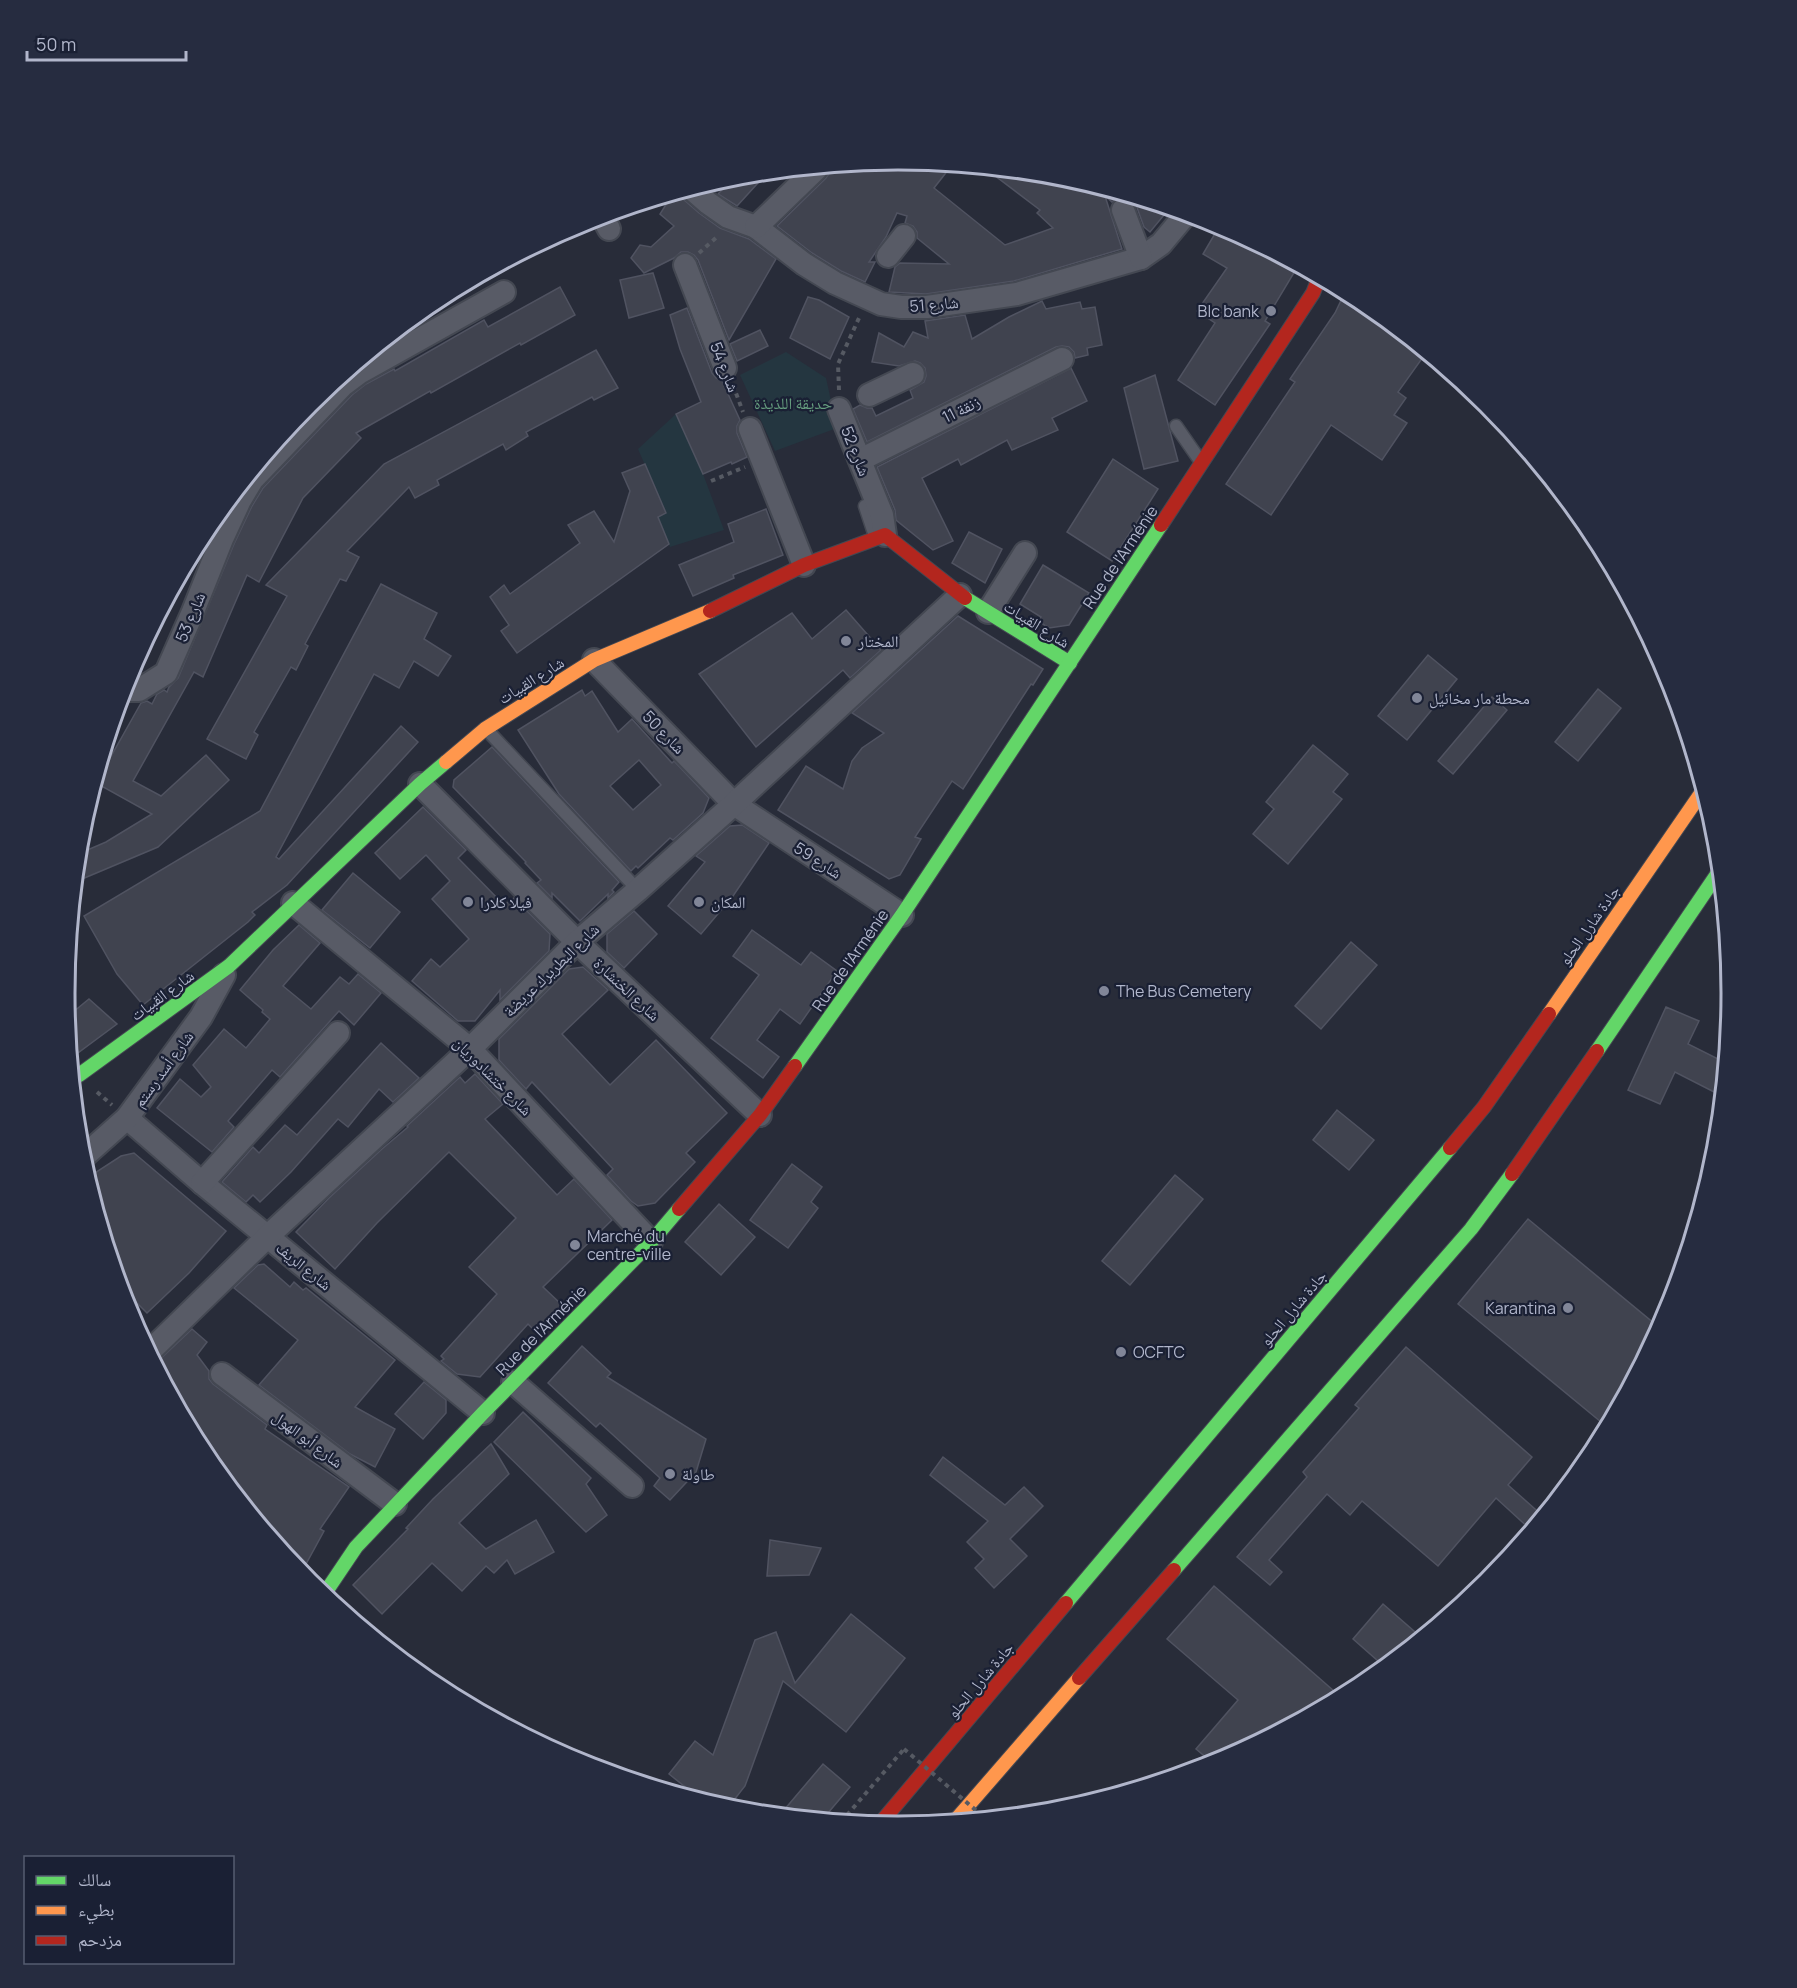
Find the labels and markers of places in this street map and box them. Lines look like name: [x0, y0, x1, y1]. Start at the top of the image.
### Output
place label: Blc bank: [1198, 300, 1260, 322]
marker: Blc bank: [1264, 304, 1278, 318]
place label: المختار: [857, 630, 898, 652]
marker: المختار: [839, 634, 853, 648]
place label: محطة مار مخائيل: [1429, 687, 1530, 709]
marker: محطة مار مخائيل: [1410, 691, 1424, 705]
place label: فيلا كلارا: [480, 891, 532, 913]
place label: المكان: [711, 891, 746, 913]
marker: فيلا كلارا: [461, 895, 475, 909]
marker: المكان: [692, 895, 706, 909]
place label: The Bus Cemetery: [1116, 980, 1252, 1002]
marker: The Bus Cemetery: [1097, 984, 1111, 998]
place label: Marché du centre-ville: [587, 1225, 671, 1265]
marker: Marché du centre-ville: [568, 1238, 582, 1252]
place label: Karantina: [1485, 1297, 1556, 1319]
marker: Karantina: [1561, 1301, 1575, 1315]
place label: OCFTC: [1133, 1341, 1185, 1363]
marker: OCFTC: [1114, 1345, 1128, 1359]
place label: طاولة: [682, 1463, 715, 1485]
marker: طاولة: [663, 1467, 677, 1481]

